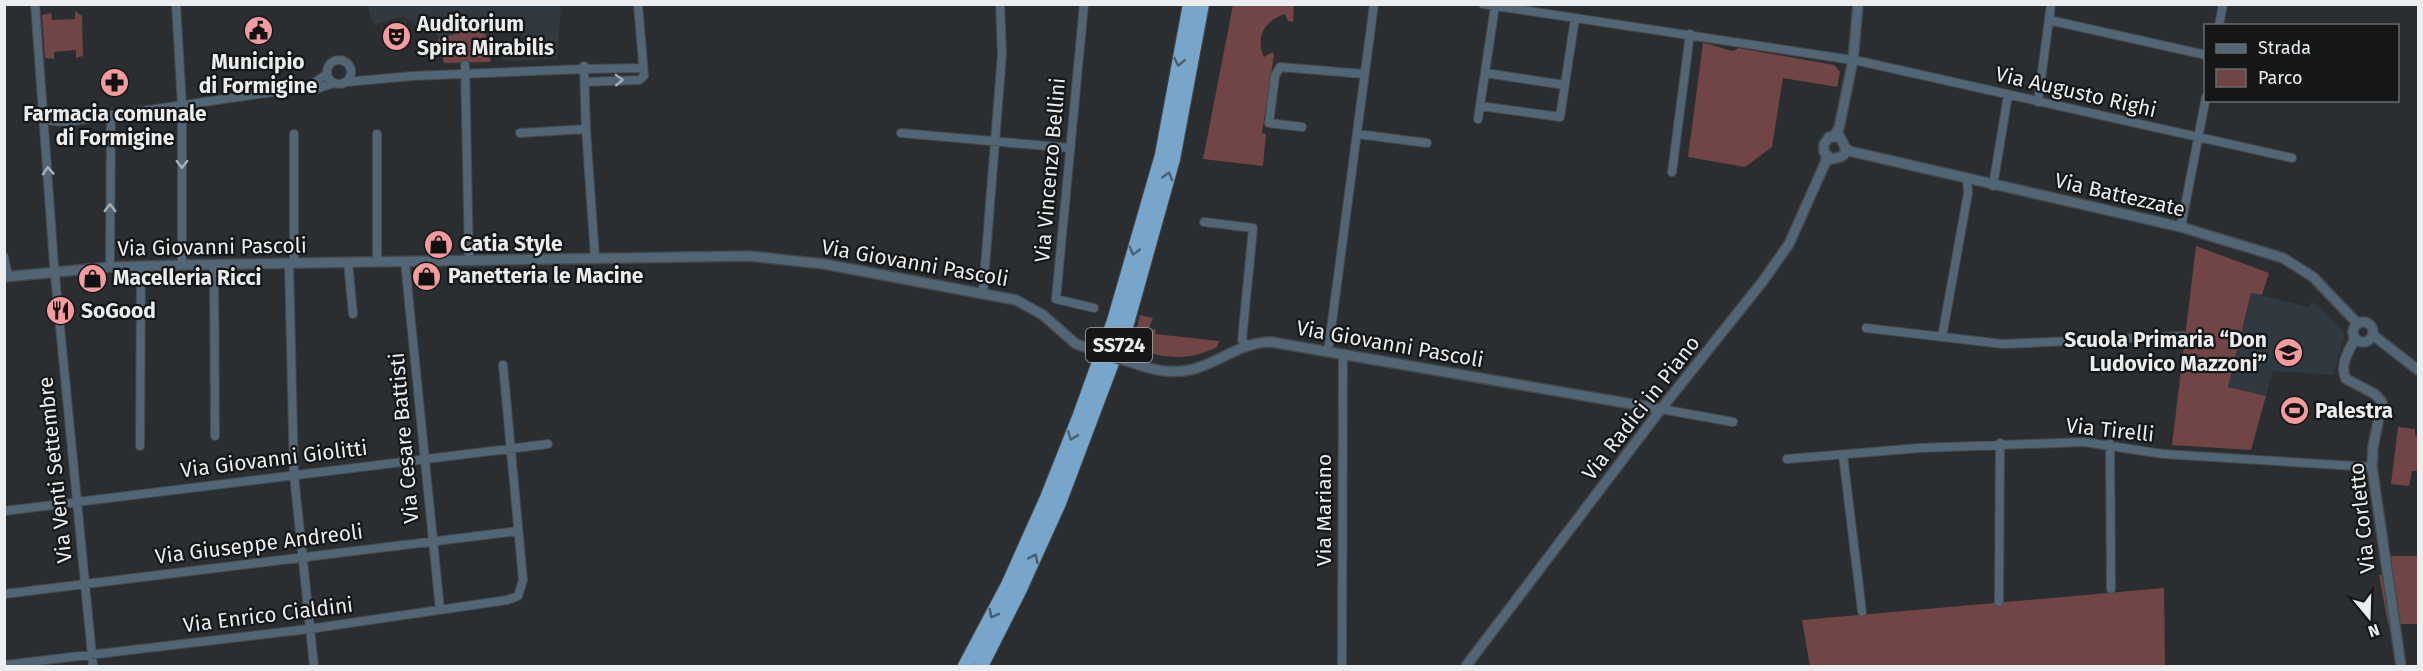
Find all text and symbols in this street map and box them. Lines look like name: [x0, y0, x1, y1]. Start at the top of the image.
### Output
place label: Auditorium Spira Mirabilis: [416, 11, 554, 61]
public building icon: Municipio di Formigine: [242, 15, 274, 47]
theatre icon: Auditorium Spira Mirabilis: [380, 20, 412, 52]
legend: [2204, 24, 2399, 102]
text: Strada: [2258, 37, 2311, 59]
place label: Municipio di Formigine: [199, 49, 318, 99]
one-way arrow: [1173, 57, 1186, 67]
street label: Via Augusto Righi: [1993, 61, 2159, 123]
pharmacy icon: Farmacia comunale di Formigine: [99, 67, 131, 99]
text: Parco: [2258, 67, 2302, 89]
one-way arrow: [615, 74, 624, 87]
street label: Via Vincenzo Bellini: [1029, 77, 1071, 263]
place label: Farmacia comunale di Formigine: [23, 101, 207, 151]
one-way arrow: [176, 160, 188, 169]
one-way arrow: [42, 166, 55, 175]
street label: Via Battezzate: [2052, 167, 2188, 223]
one-way arrow: [1161, 171, 1174, 181]
one-way arrow: [104, 204, 116, 213]
shop icon: Catia Style: [423, 228, 455, 260]
place label: Catia Style: [460, 231, 563, 257]
street label: Via Giovanni Pascoli: [117, 232, 307, 262]
street label: Via Giovanni Pascoli: [819, 234, 1011, 292]
one-way arrow: [1129, 246, 1141, 256]
shop icon: Panetteria le Macine: [411, 260, 443, 292]
shop icon: Macelleria Ricci: [76, 262, 108, 294]
place label: Panetteria le Macine: [448, 263, 644, 289]
place label: Macelleria Ricci: [113, 265, 262, 291]
restaurant icon: SoGood: [44, 295, 76, 327]
place label: SoGood: [81, 298, 156, 324]
street label: Via Giovanni Pascoli: [1294, 315, 1486, 373]
place label: Scuola Primaria “Don Ludovico Mazzoni”: [2064, 327, 2267, 377]
road number: SS724: [1086, 328, 1152, 362]
street label: Via Radici in Piano: [1576, 330, 1706, 486]
school or university icon: Scuola Primaria “Don Ludovico Mazzoni”: [2272, 336, 2304, 368]
street label: Via Cesare Battisti: [384, 351, 424, 525]
street label: Via Venti Settembre: [32, 376, 78, 564]
sports icon: Palestra: [2278, 395, 2310, 427]
place label: Palestra: [2315, 398, 2393, 424]
street label: Via Tirelli: [2065, 412, 2155, 448]
one-way arrow: [1067, 430, 1079, 441]
street label: Via Giovanni Giolitti: [179, 435, 369, 483]
street label: Via Mariano: [1311, 454, 1337, 566]
street label: Via Corletto: [2343, 461, 2381, 575]
street label: Via Giuseppe Andreoli: [154, 518, 364, 570]
one-way arrow: [1027, 553, 1039, 564]
north arrow: [2339, 587, 2399, 647]
street label: Via Enrico Cialdini: [182, 592, 354, 638]
one-way arrow: [989, 608, 1000, 619]
text: N: [2366, 620, 2382, 641]

